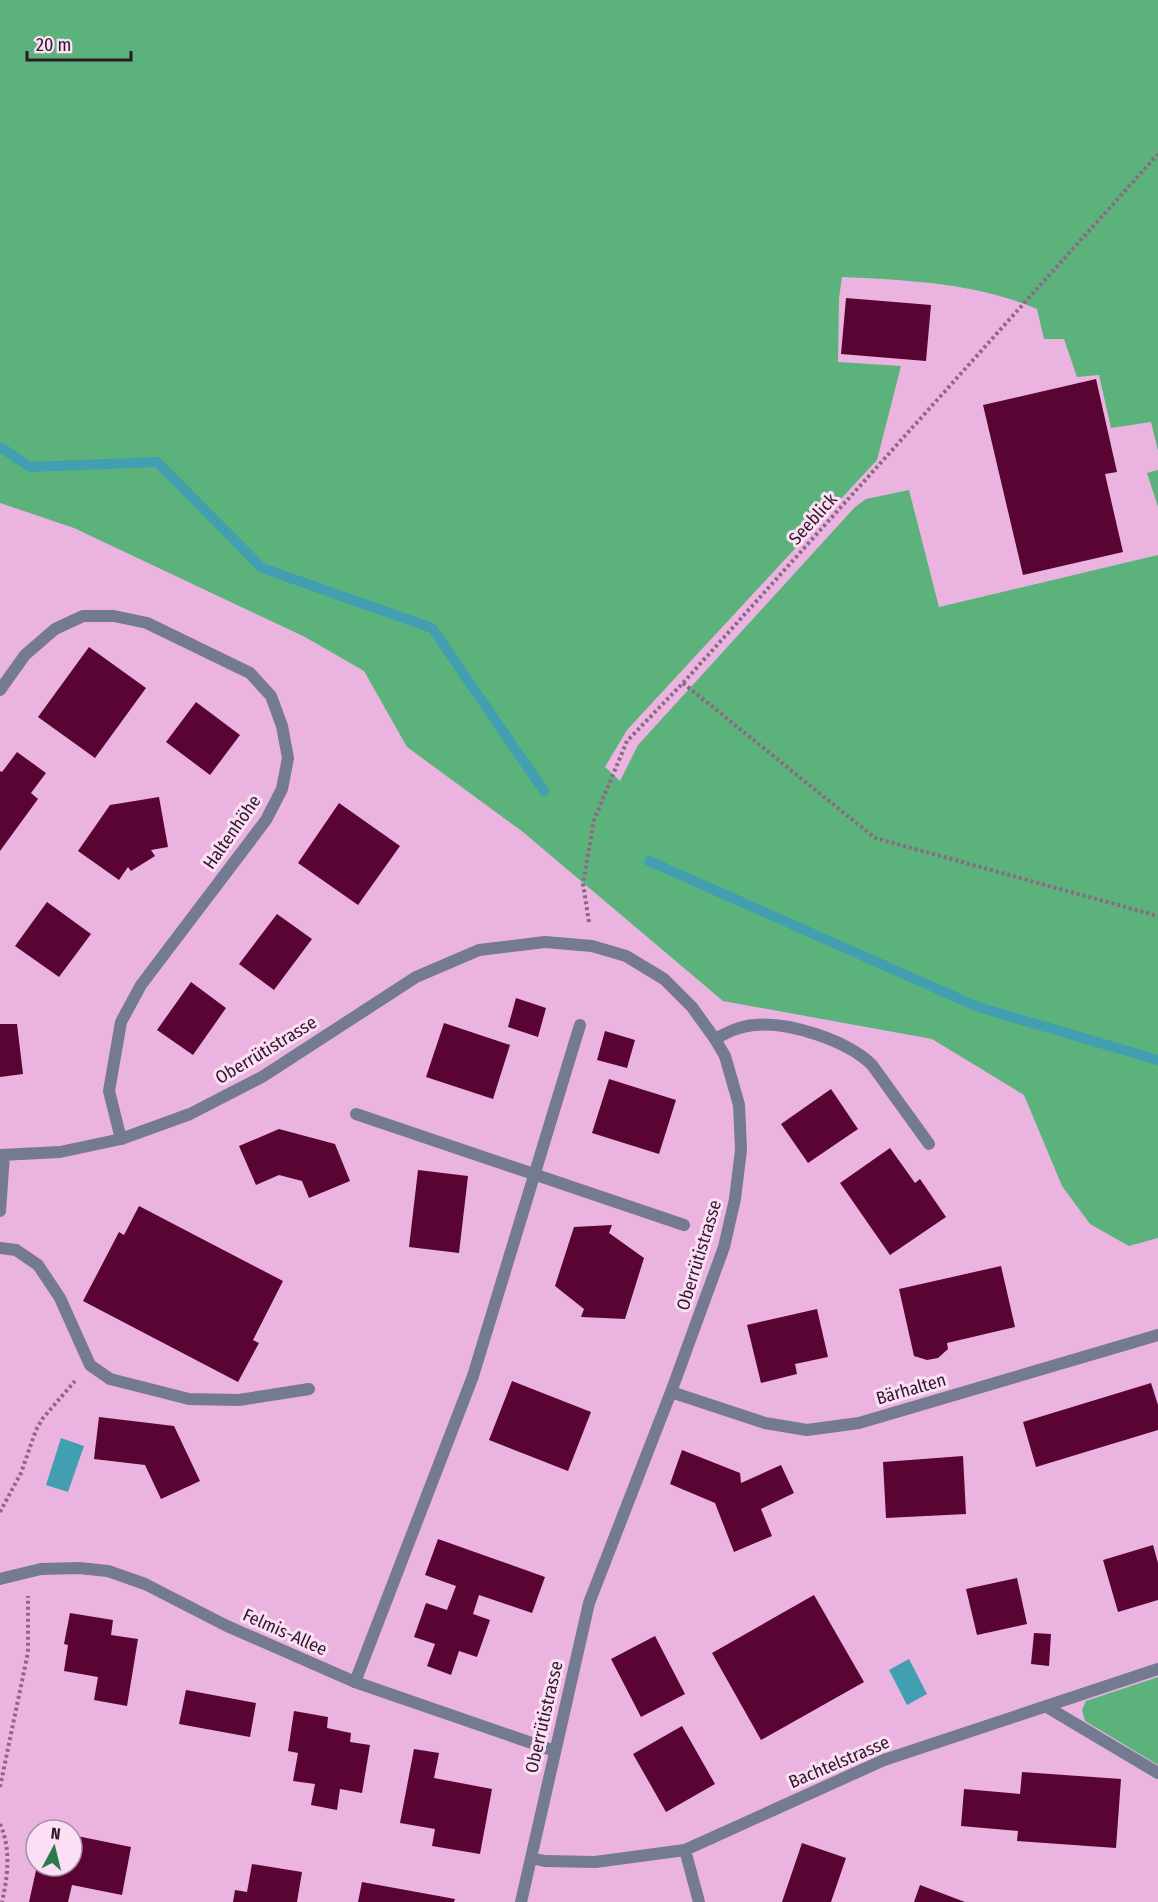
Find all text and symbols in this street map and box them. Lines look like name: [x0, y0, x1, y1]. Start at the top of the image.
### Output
scale bar: [27, 24, 130, 62]
text: 20 m: [36, 34, 71, 56]
street label: Seeblick: [784, 488, 842, 549]
street label: Haltenhöhe: [198, 791, 266, 873]
street label: Oberrütistrasse: [211, 1011, 321, 1089]
street label: Oberrütistrasse: [672, 1197, 726, 1313]
street label: Bärhalten: [873, 1369, 949, 1409]
street label: Felmis-Allee: [239, 1604, 331, 1660]
street label: Oberrütistrasse: [520, 1659, 568, 1775]
street label: Bachtelstrasse: [785, 1731, 893, 1793]
north arrow: [24, 1818, 84, 1878]
text: N: [50, 1824, 62, 1844]

